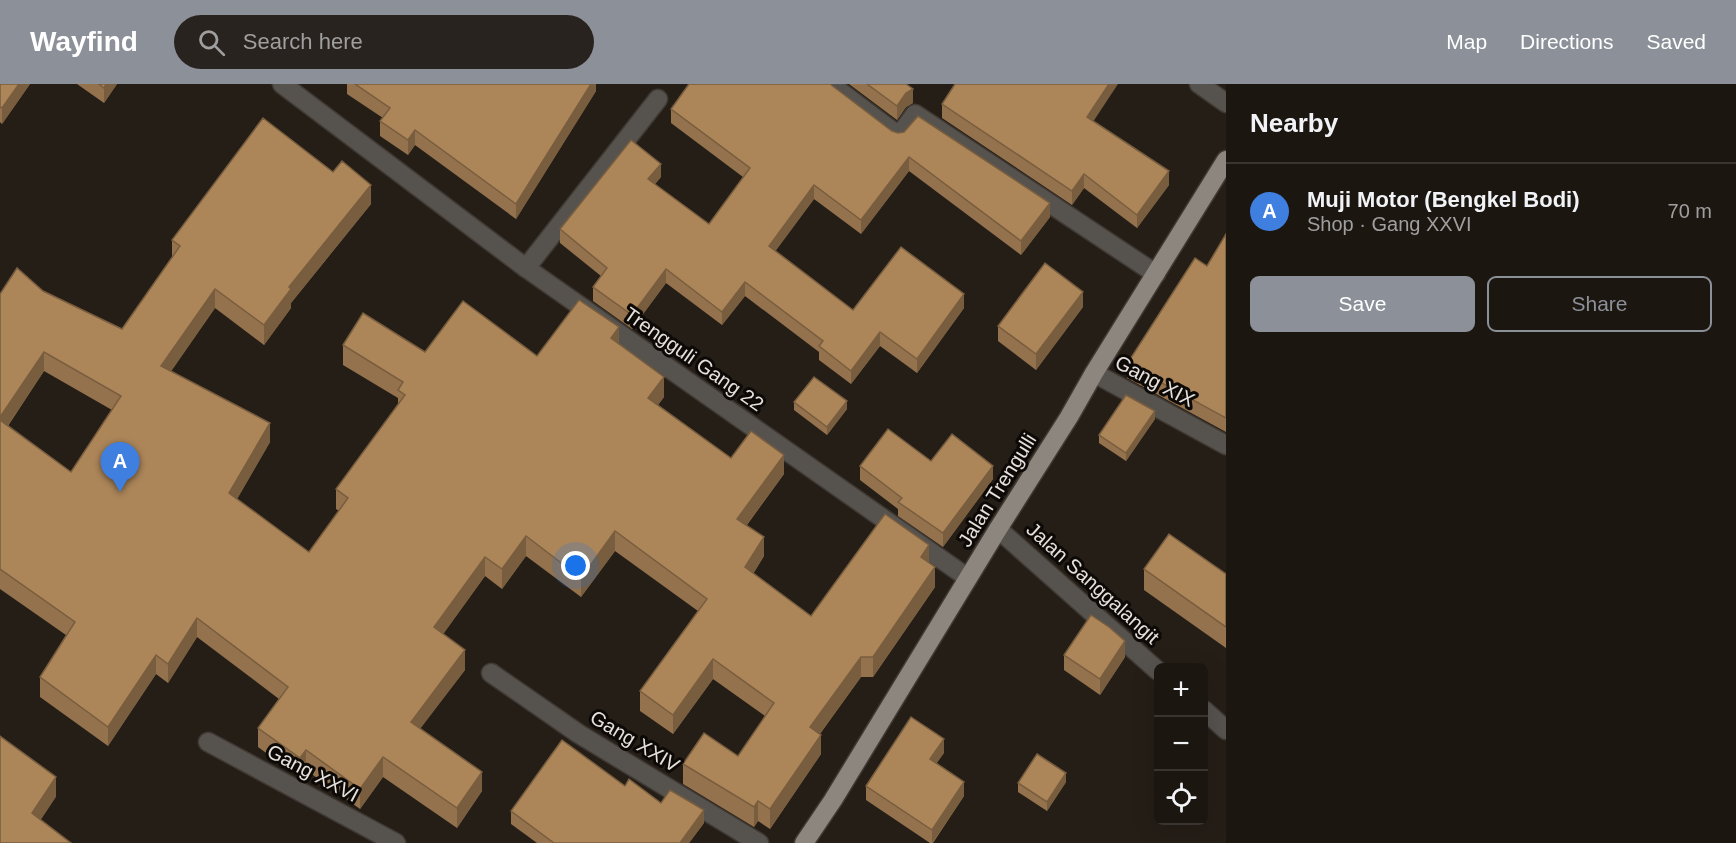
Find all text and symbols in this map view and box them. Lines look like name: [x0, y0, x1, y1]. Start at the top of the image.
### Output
search box: [174, 15, 594, 69]
text: Wayfind: [30, 26, 138, 57]
icon: search: [195, 26, 228, 59]
text: Search here: [243, 29, 363, 54]
text: Map: [1446, 30, 1487, 53]
text: Directions: [1520, 30, 1613, 53]
text: Saved: [1646, 30, 1706, 53]
text: Nearby: [1250, 108, 1338, 138]
text: Muji Motor (Bengkel Bodi): [1307, 187, 1580, 212]
text: A: [1262, 200, 1277, 222]
text: 70 m: [1668, 200, 1712, 222]
text: Shop · Gang XXVI: [1307, 213, 1472, 235]
button: Save: [1250, 276, 1475, 332]
button: Share: [1487, 276, 1712, 332]
street label: Trengguli Gang 22: [620, 303, 768, 415]
street label: Gang XIX: [1112, 351, 1198, 411]
street label: Jalan Trengulli: [953, 429, 1041, 551]
pin: A: [100, 442, 140, 492]
street label: Jalan Sanggalangit: [1022, 518, 1164, 648]
your location: [561, 551, 590, 580]
map controls: [1154, 663, 1208, 825]
button: +: [1154, 663, 1208, 717]
street label: Gang XXIV: [586, 706, 684, 777]
button: −: [1154, 717, 1208, 771]
street label: Gang XXVI: [264, 740, 362, 806]
button: locate: [1154, 771, 1208, 825]

